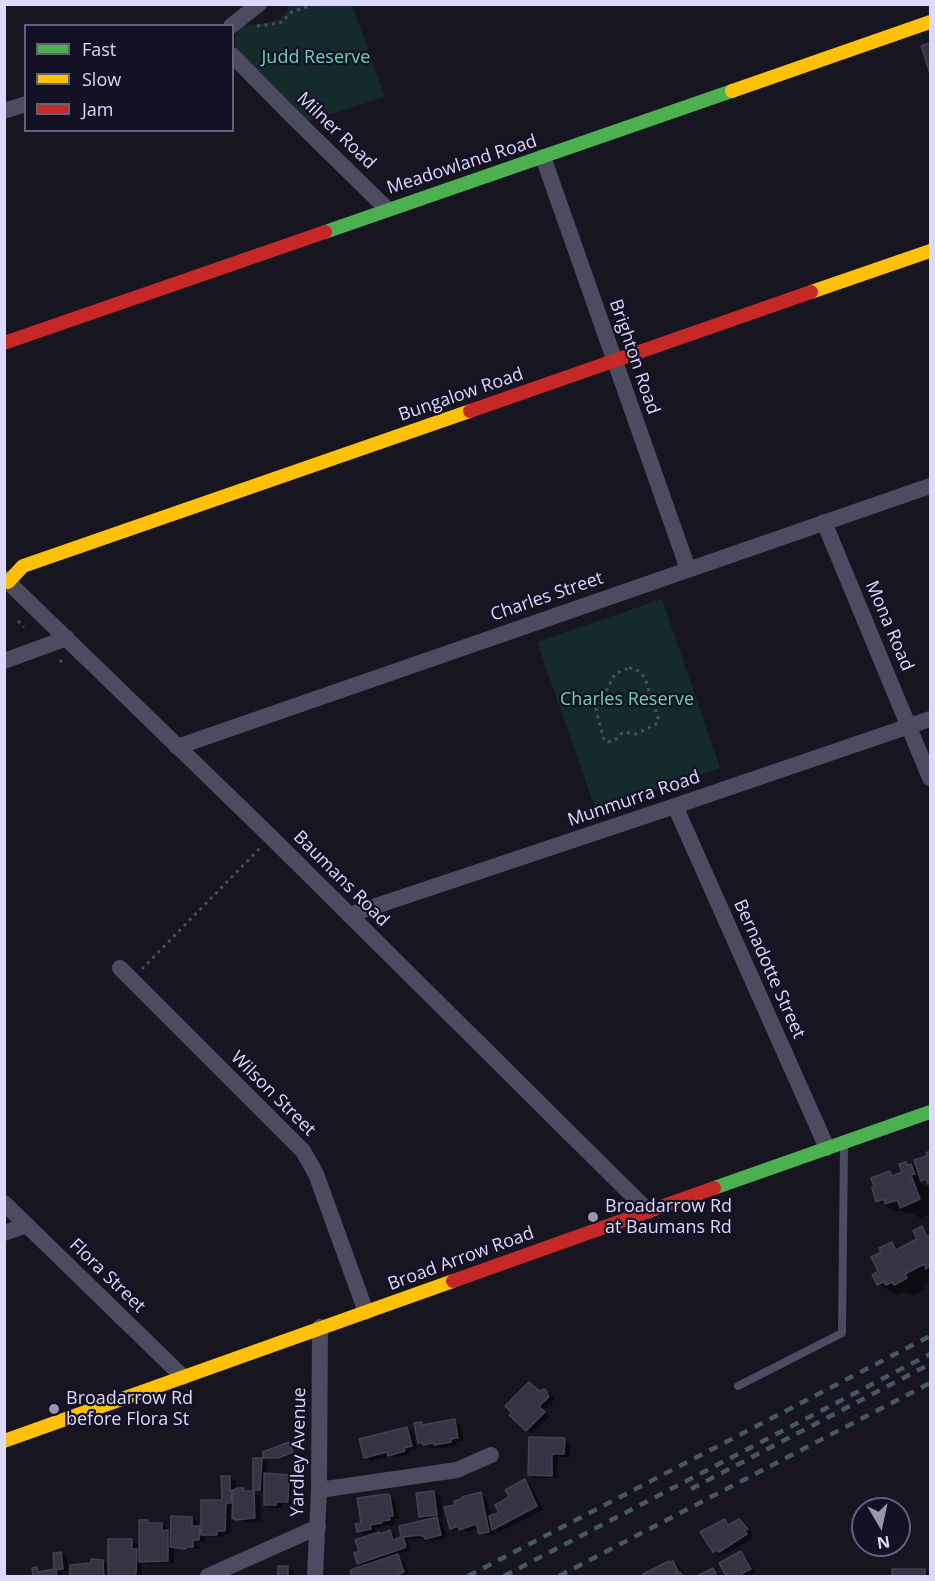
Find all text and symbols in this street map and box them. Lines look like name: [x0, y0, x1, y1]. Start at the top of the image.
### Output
legend: [24, 24, 234, 132]
text: Fast: [82, 37, 116, 61]
park label: Judd Reserve: [262, 47, 370, 69]
text: Slow: [82, 67, 121, 91]
street label: Milner Road: [292, 88, 380, 174]
text: Jam: [82, 97, 114, 121]
street label: Meadowland Road: [384, 131, 540, 199]
street label: Brighton Road: [604, 297, 664, 417]
street label: Bungalow Road: [396, 364, 526, 426]
street label: Charles Street: [488, 568, 606, 626]
street label: Mona Road: [860, 578, 918, 674]
park label: Charles Reserve: [560, 689, 694, 711]
street label: Munmurra Road: [565, 766, 703, 832]
street label: Baumans Road: [289, 827, 393, 931]
street label: Bernadotte Street: [729, 896, 809, 1042]
street label: Wilson Street: [226, 1047, 320, 1141]
place label: Broadarrow Rd at Baumans Rd: [605, 1196, 732, 1238]
marker: Broadarrow Rd at Baumans Rd: [586, 1210, 600, 1224]
street label: Broad Arrow Road: [385, 1223, 537, 1295]
street label: Flora Street: [65, 1235, 149, 1317]
street label: Yardley Avenue: [287, 1387, 311, 1517]
place label: Broadarrow Rd before Flora St: [66, 1388, 193, 1430]
marker: Broadarrow Rd before Flora St: [47, 1402, 61, 1416]
north arrow: [851, 1497, 911, 1557]
text: N: [875, 1531, 892, 1555]

